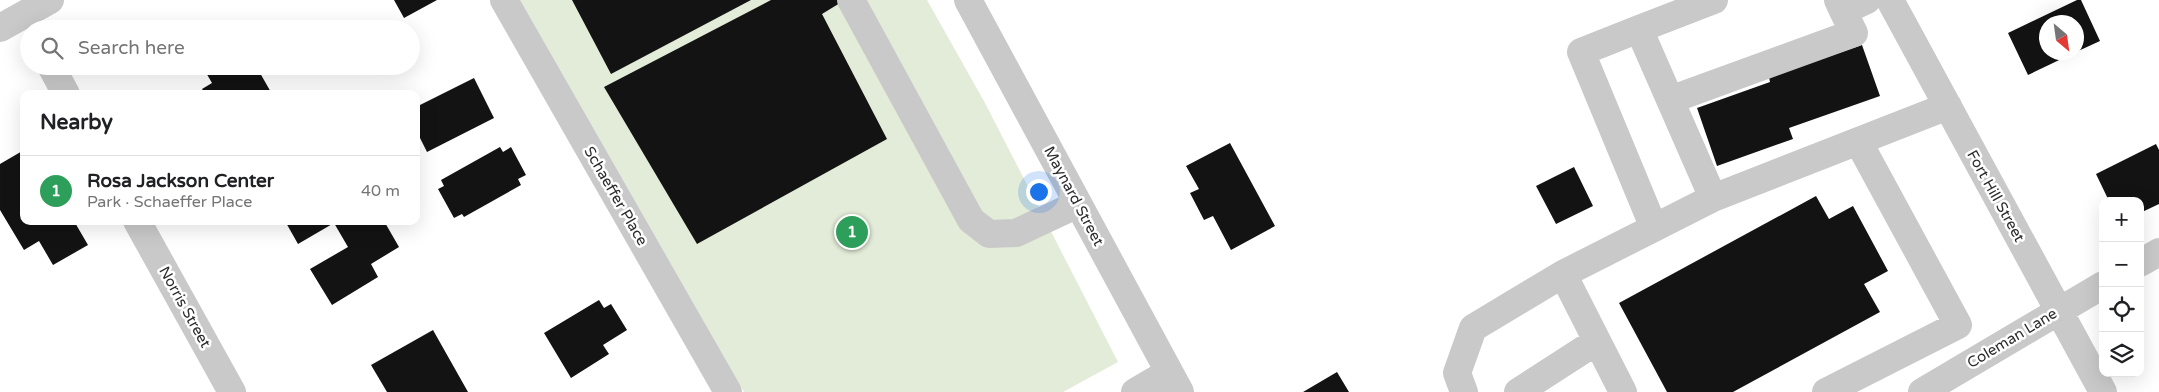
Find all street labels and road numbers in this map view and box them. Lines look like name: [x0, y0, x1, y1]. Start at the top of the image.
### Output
street label: Schaeffer Place: [580, 143, 652, 249]
street label: Maynard Street: [1040, 143, 1108, 249]
street label: Fort Hill Street: [1963, 147, 2029, 245]
street label: Norris Street: [155, 263, 215, 351]
street label: Coleman Lane: [1964, 304, 2060, 372]

